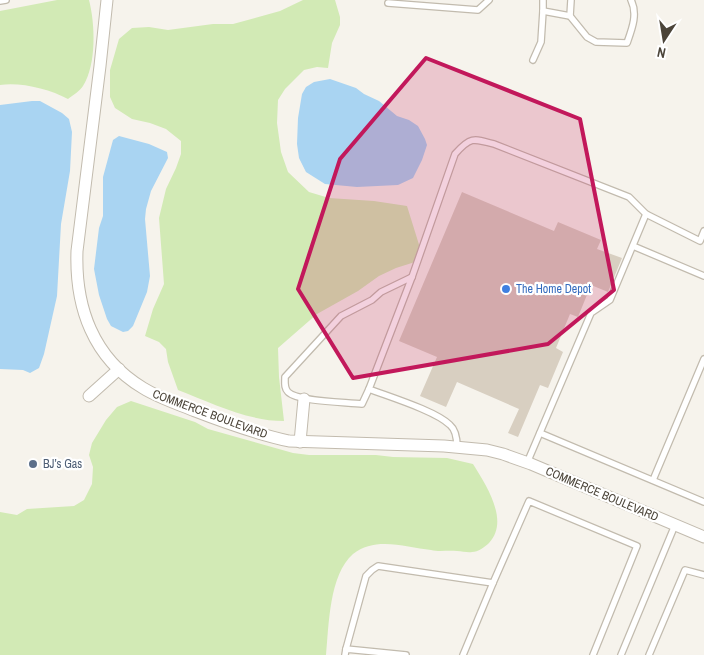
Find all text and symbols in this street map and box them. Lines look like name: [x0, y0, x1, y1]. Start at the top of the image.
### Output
north arrow: [639, 15, 689, 65]
text: N: [655, 43, 667, 62]
place label: The Home Depot: [516, 281, 591, 297]
marker: The Home Depot: [500, 283, 512, 295]
street label: COMMERCE BOULEVARD: [150, 386, 270, 442]
place label: BJ’s Gas: [43, 456, 82, 472]
marker: BJ’s Gas: [27, 458, 39, 470]
street label: COMMERCE BOULEVARD: [543, 463, 661, 525]

